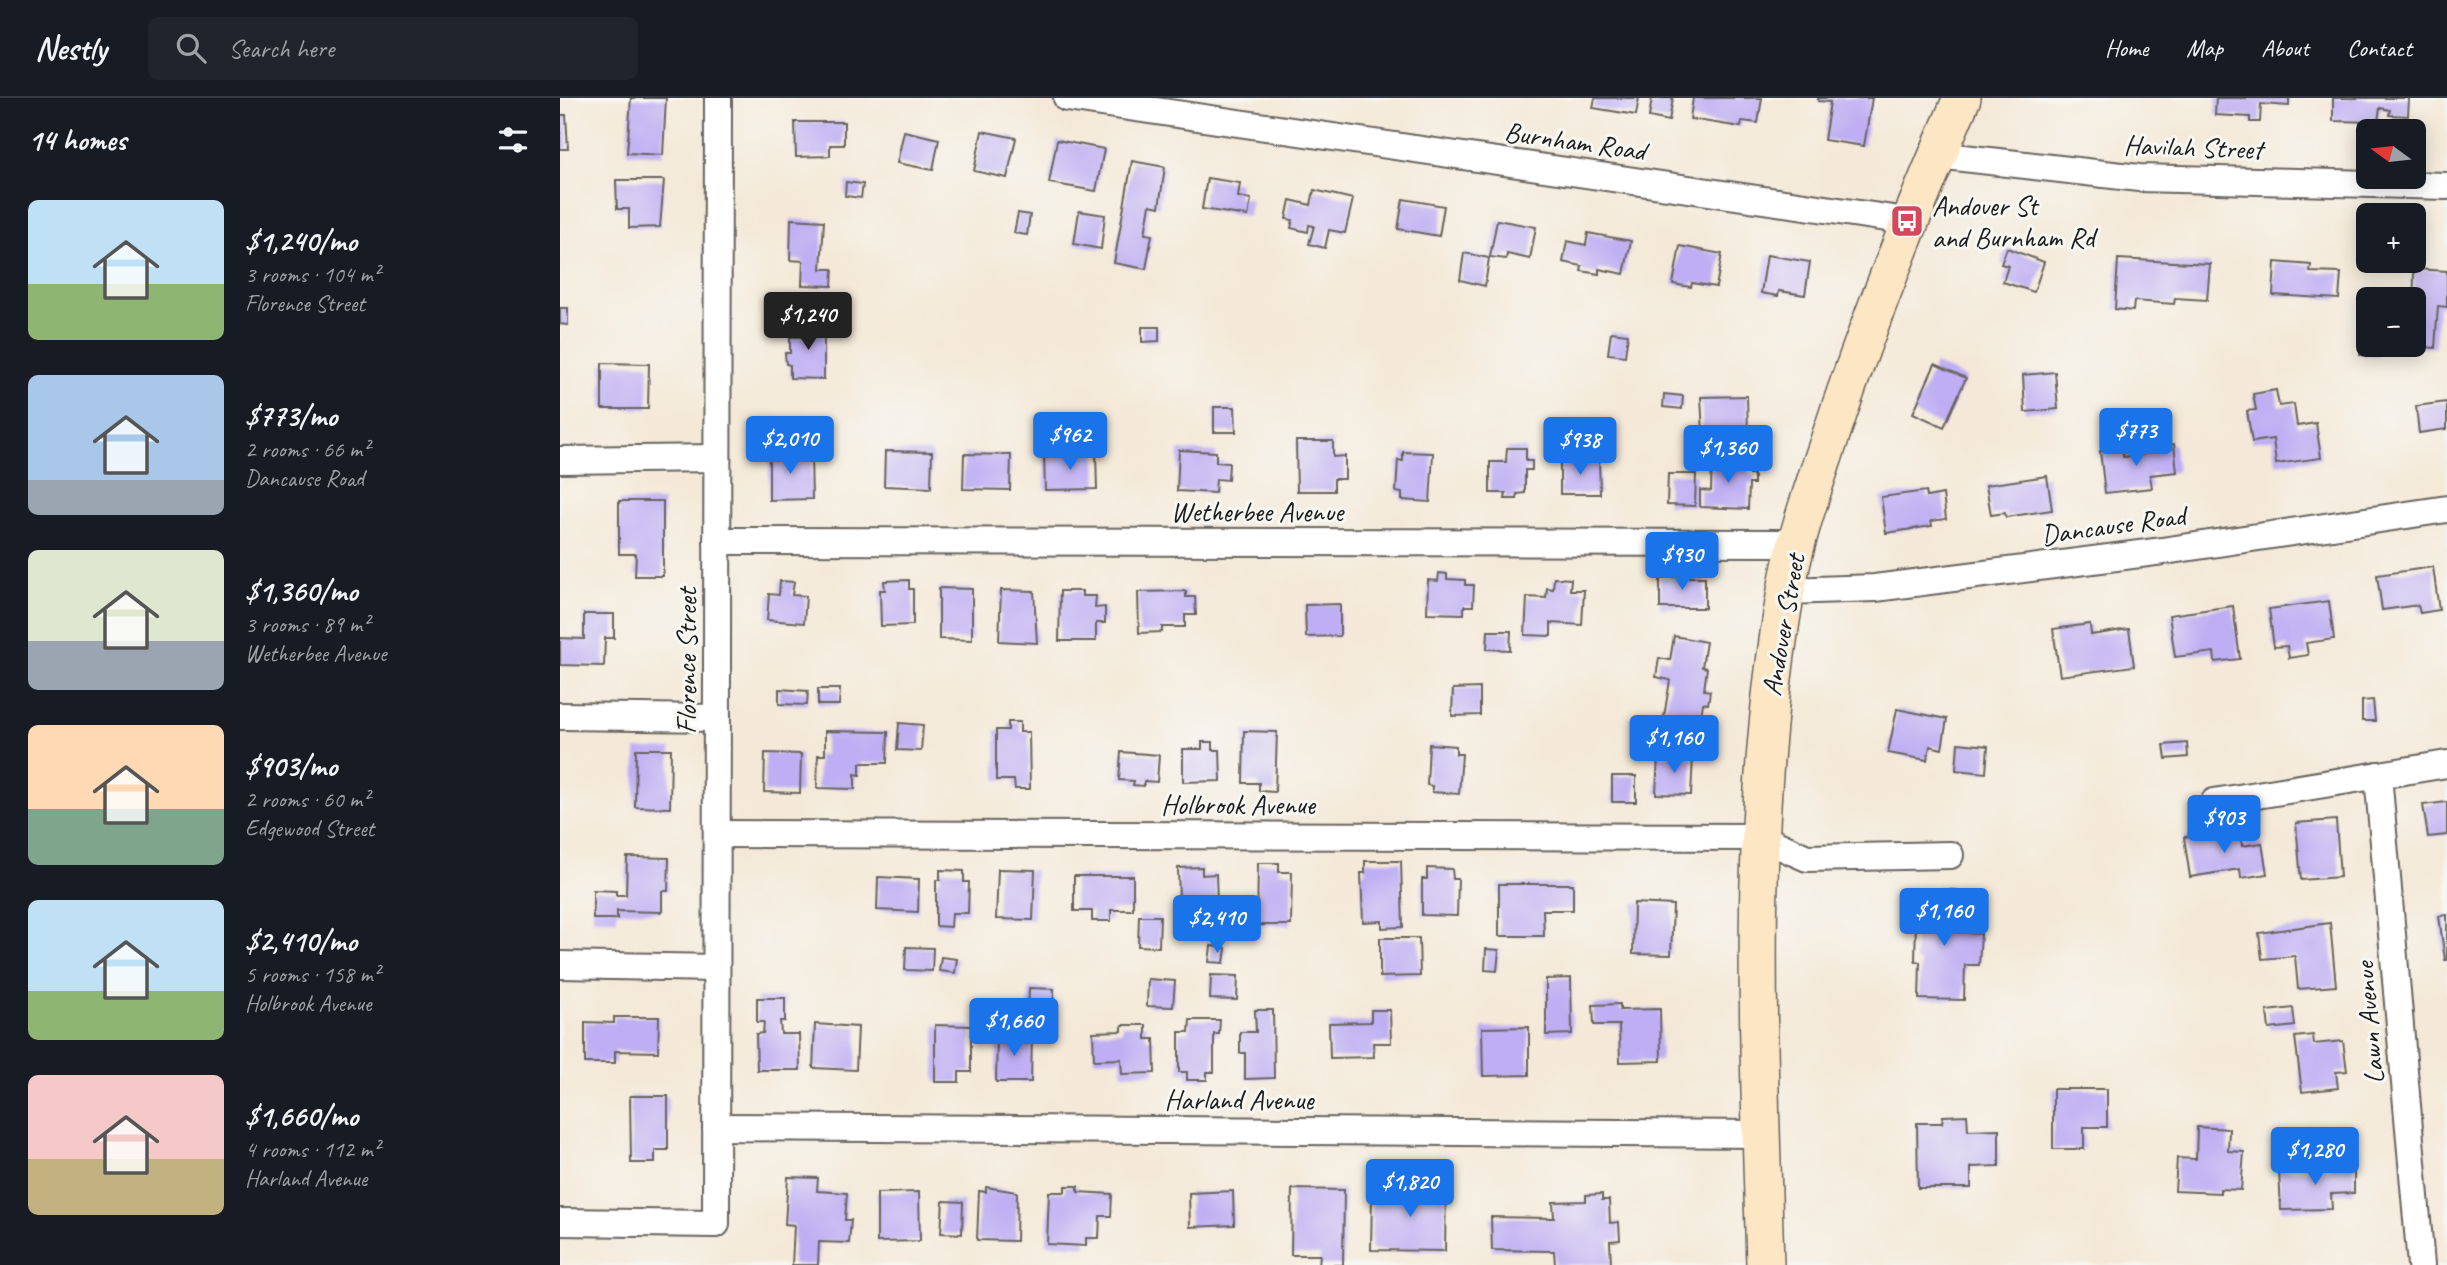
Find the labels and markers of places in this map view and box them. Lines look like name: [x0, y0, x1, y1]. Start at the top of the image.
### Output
place label: Andover St and Burnham Rd: [1932, 188, 2099, 255]
bus stop icon: Andover St and Burnham Rd: [1888, 202, 1926, 240]
pin: $1,240: [751, 292, 865, 352]
pin: $773: [2095, 408, 2177, 468]
pin: $962: [1029, 412, 1111, 472]
pin: $2,010: [733, 416, 847, 476]
pin: $938: [1539, 418, 1621, 477]
pin: $1,360: [1671, 426, 1785, 485]
pin: $930: [1641, 532, 1723, 592]
pin: $1,160: [1617, 716, 1731, 775]
pin: $903: [2183, 796, 2265, 855]
pin: $1,160: [1887, 888, 2001, 948]
pin: $2,410: [1160, 896, 1274, 955]
pin: $1,660: [957, 998, 1071, 1058]
pin: $1,280: [2258, 1128, 2372, 1187]
pin: $1,820: [1353, 1160, 1467, 1219]

